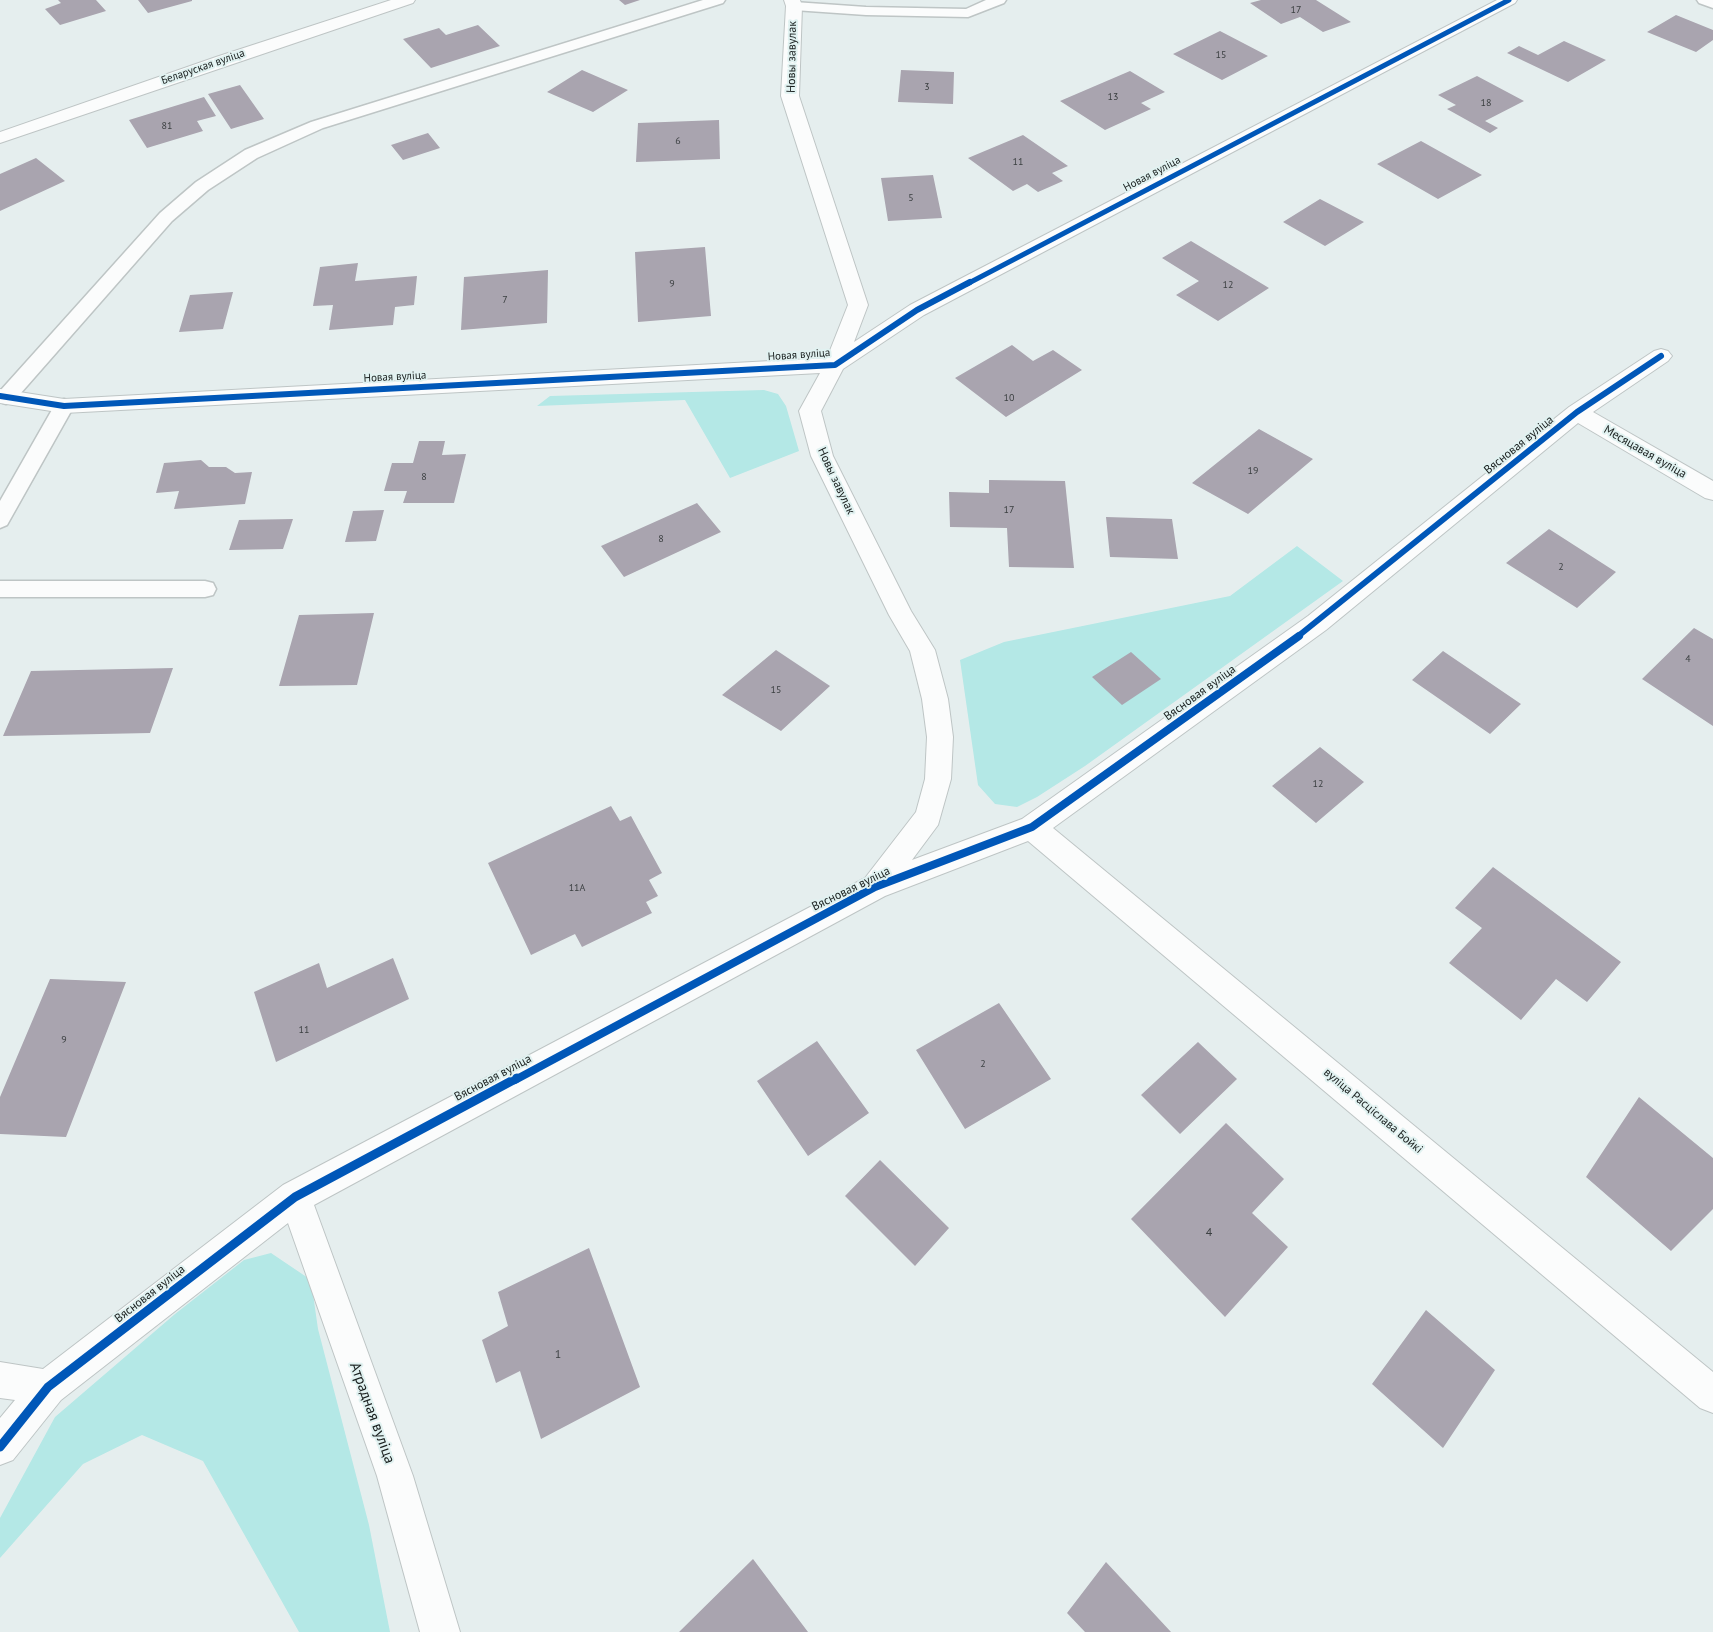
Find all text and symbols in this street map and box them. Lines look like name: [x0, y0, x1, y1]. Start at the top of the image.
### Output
house number: 17: [1291, 4, 1301, 16]
street label: Новы завулак: [784, 21, 800, 93]
street label: Беларуская вуліца: [159, 47, 247, 87]
house number: 15: [1216, 49, 1226, 61]
house number: 3: [924, 81, 930, 93]
house number: 13: [1108, 91, 1118, 103]
house number: 18: [1481, 97, 1491, 109]
house number: 81: [162, 120, 172, 132]
house number: 6: [675, 135, 681, 147]
street label: Новая вуліца: [1121, 153, 1183, 195]
house number: 11: [1013, 156, 1023, 168]
house number: 5: [908, 192, 914, 204]
house number: 9: [669, 278, 675, 290]
house number: 12: [1223, 279, 1233, 291]
house number: 7: [502, 294, 508, 306]
street label: Новая вуліца: [767, 346, 831, 364]
street label: Новая вуліца: [363, 369, 427, 385]
house number: 10: [1004, 392, 1014, 404]
street label: Вясновая вуліца: [1481, 413, 1557, 477]
street label: Месяцавая вуліца: [1601, 422, 1689, 482]
street label: Новы завулак: [814, 445, 858, 517]
house number: 19: [1248, 465, 1258, 477]
house number: 8: [421, 471, 427, 483]
house number: 17: [1004, 504, 1014, 516]
house number: 8: [658, 533, 664, 545]
house number: 2: [1558, 561, 1564, 573]
house number: 4: [1685, 653, 1691, 665]
street label: Вясновая вуліца: [1161, 662, 1239, 724]
house number: 15: [771, 684, 781, 696]
house number: 12: [1313, 778, 1323, 790]
street label: Вясновая вуліца: [810, 864, 892, 914]
house number: 11А: [569, 882, 585, 894]
house number: 11: [299, 1024, 309, 1036]
house number: 9: [61, 1034, 67, 1046]
street label: Вясновая вуліца: [452, 1052, 534, 1104]
house number: 2: [980, 1058, 986, 1070]
street label: вуліца Расціслава Бойкі: [1321, 1065, 1425, 1157]
house number: 4: [1206, 1226, 1212, 1240]
street label: Вясновая вуліца: [112, 1262, 188, 1326]
house number: 1: [555, 1348, 561, 1362]
street label: Атрадная вуліца: [345, 1360, 399, 1466]

